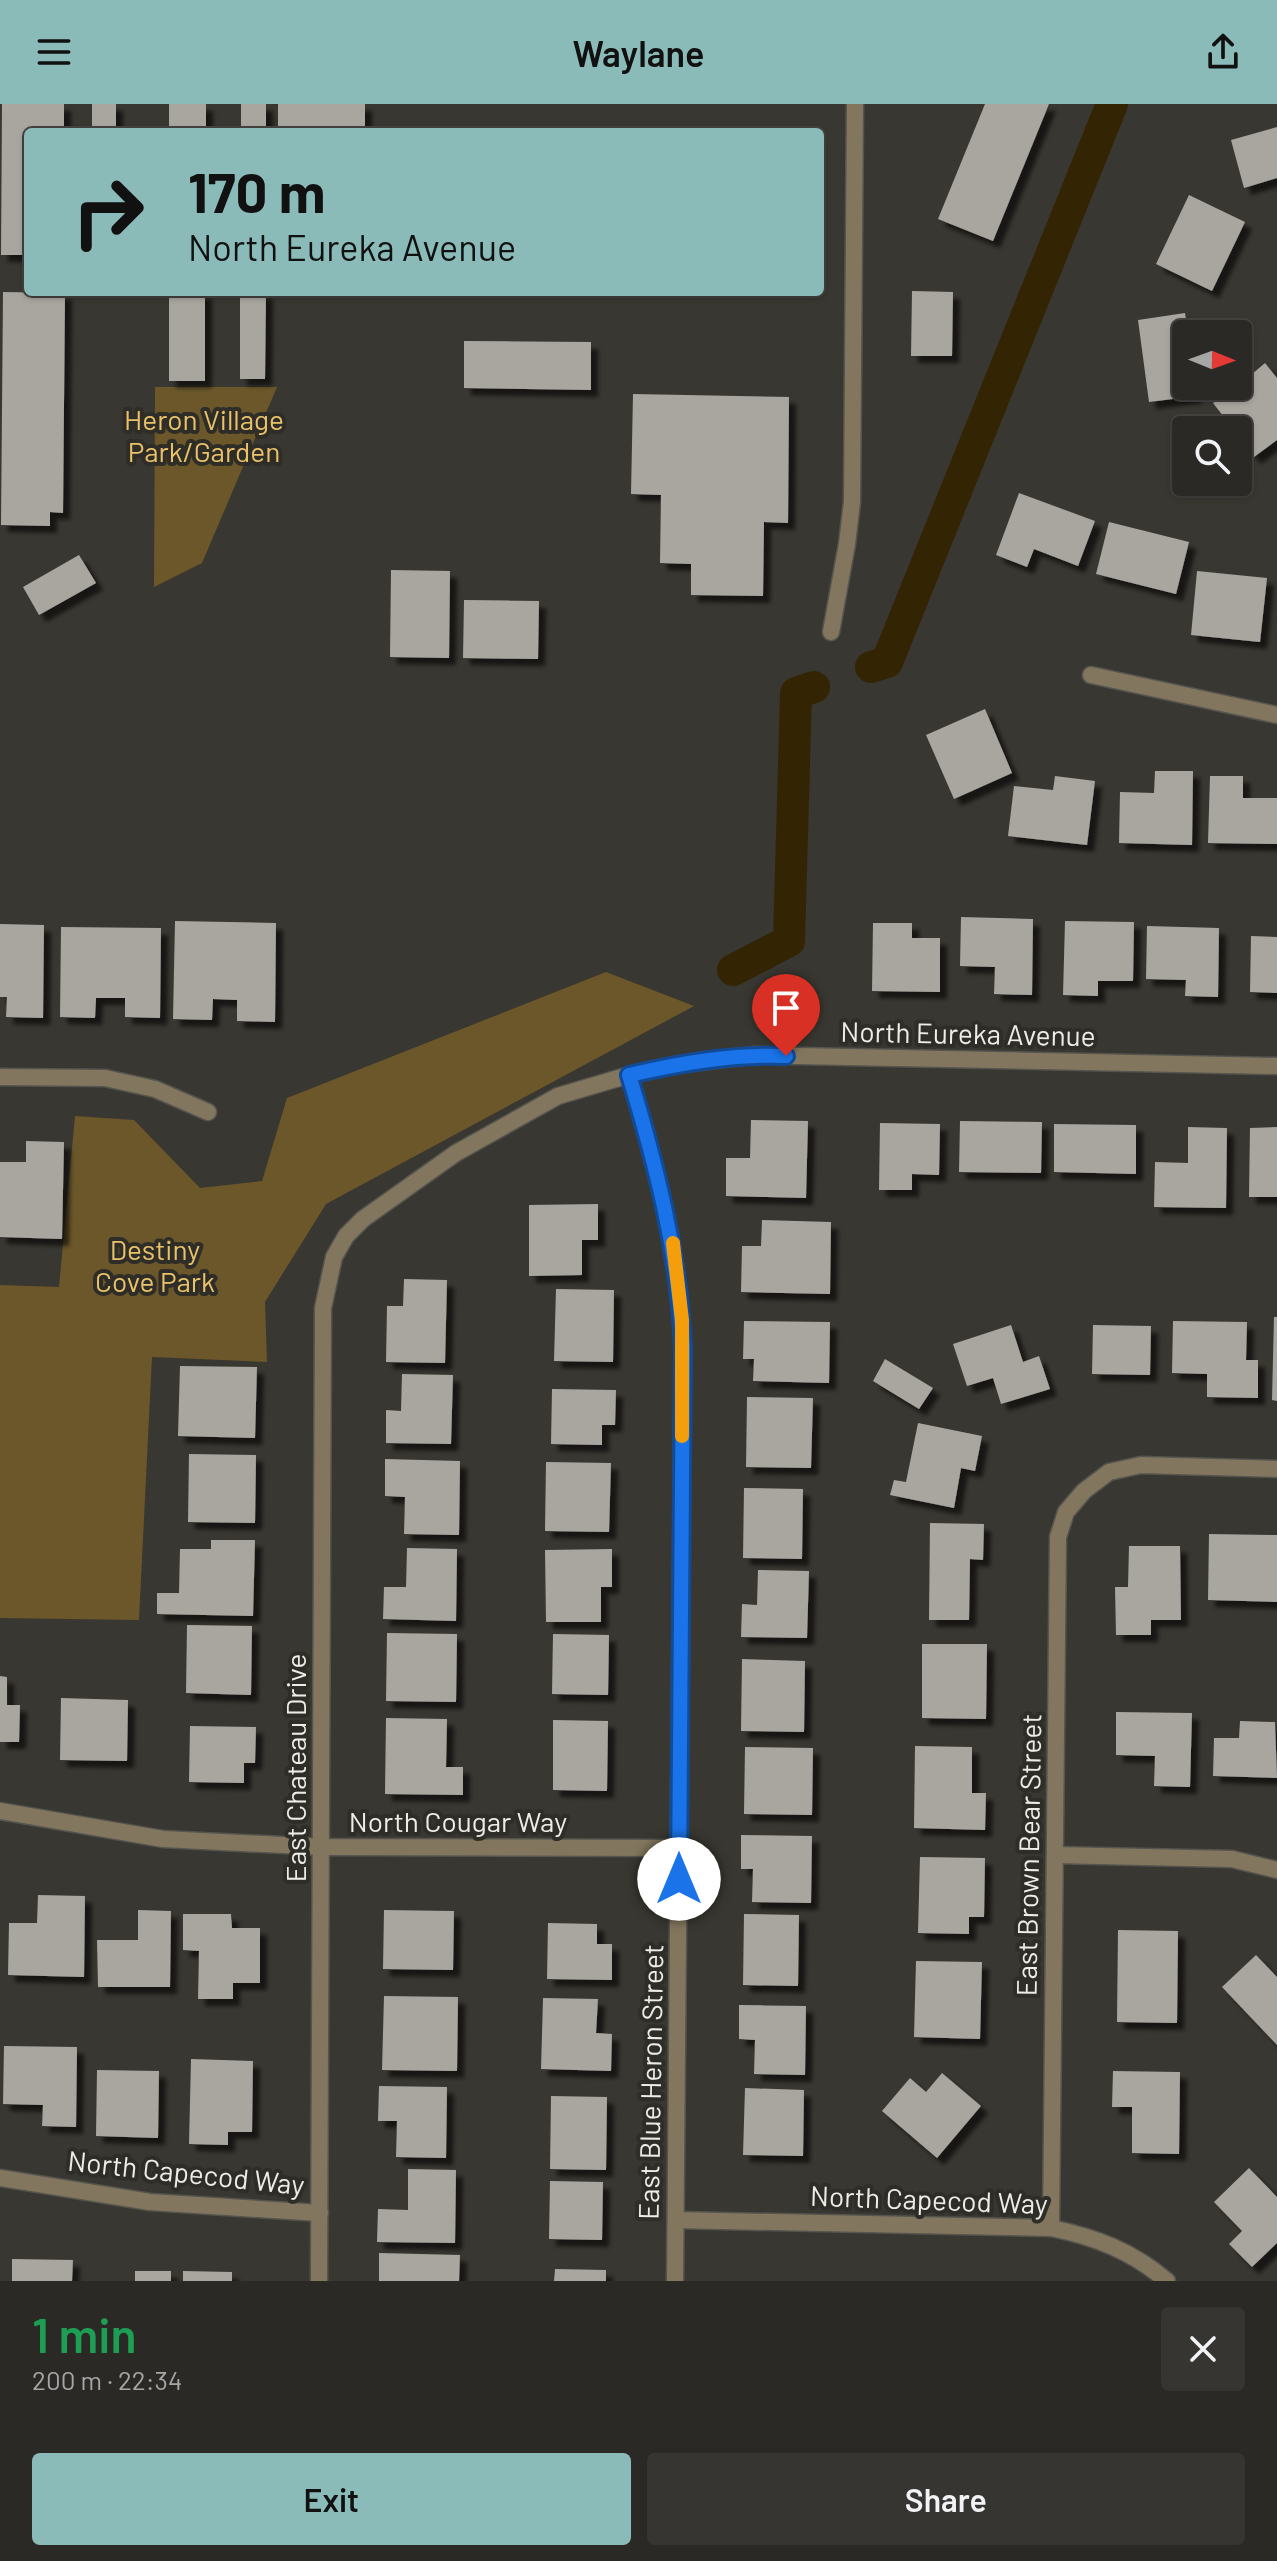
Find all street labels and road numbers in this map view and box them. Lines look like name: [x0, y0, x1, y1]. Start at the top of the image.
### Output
street label: North Eureka Avenue: [840, 1014, 1096, 1052]
street label: East Chateau Drive: [278, 1654, 312, 1882]
street label: East Brown Bear Street: [1009, 1713, 1047, 1997]
street label: North Cougar Way: [349, 1804, 567, 1838]
street label: East Blue Heron Street: [631, 1944, 669, 2220]
street label: North Capecod Way: [66, 2143, 306, 2201]
street label: North Capecod Way: [810, 2178, 1049, 2220]

